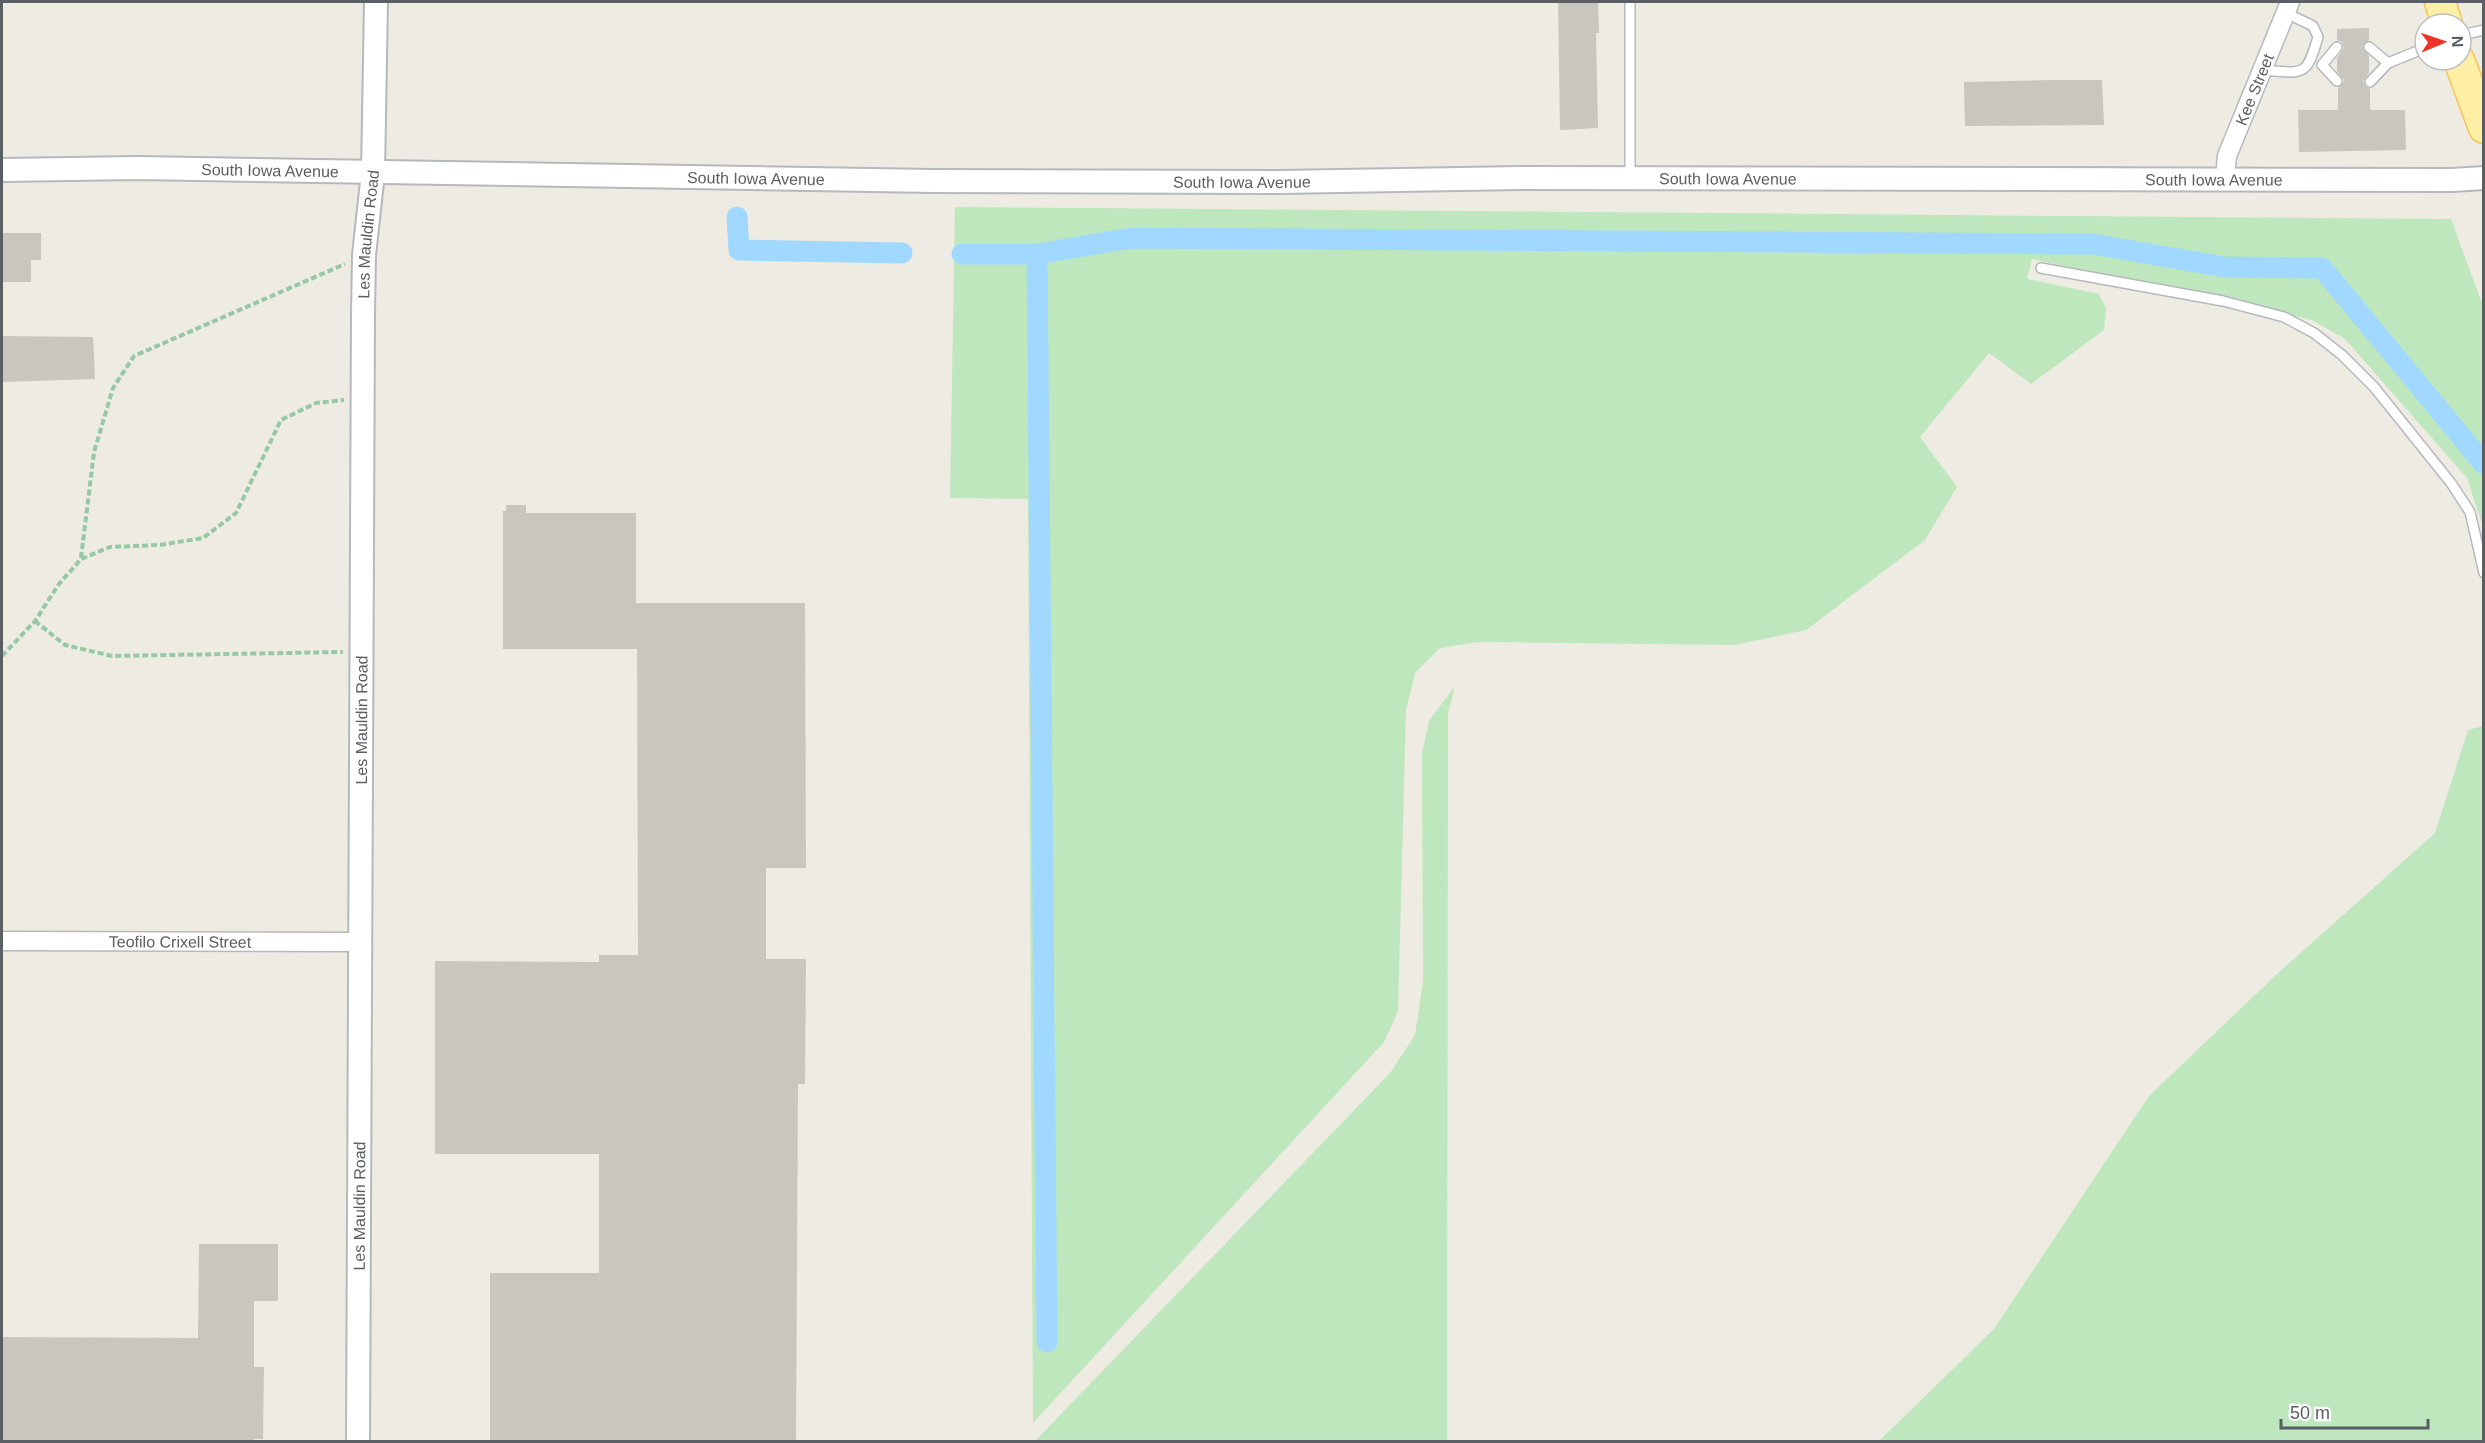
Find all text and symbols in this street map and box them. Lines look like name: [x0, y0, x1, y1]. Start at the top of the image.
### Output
north arrow: [2413, 12, 2473, 72]
text: N: [2449, 35, 2466, 48]
street label: Kee Street: [2232, 51, 2277, 128]
street label: South Iowa Avenue: [201, 161, 339, 180]
street label: Les Mauldin Road: [355, 169, 382, 299]
street label: South Iowa Avenue: [687, 169, 825, 188]
street label: South Iowa Avenue: [1659, 170, 1797, 188]
street label: South Iowa Avenue: [2145, 171, 2283, 189]
street label: South Iowa Avenue: [1173, 173, 1311, 191]
street label: Les Mauldin Road: [353, 655, 370, 785]
street label: Teofilo Crixell Street: [109, 933, 252, 951]
street label: Les Mauldin Road: [351, 1141, 368, 1271]
scale bar: [2281, 1392, 2428, 1430]
text: 50 m: [2290, 1403, 2330, 1423]

